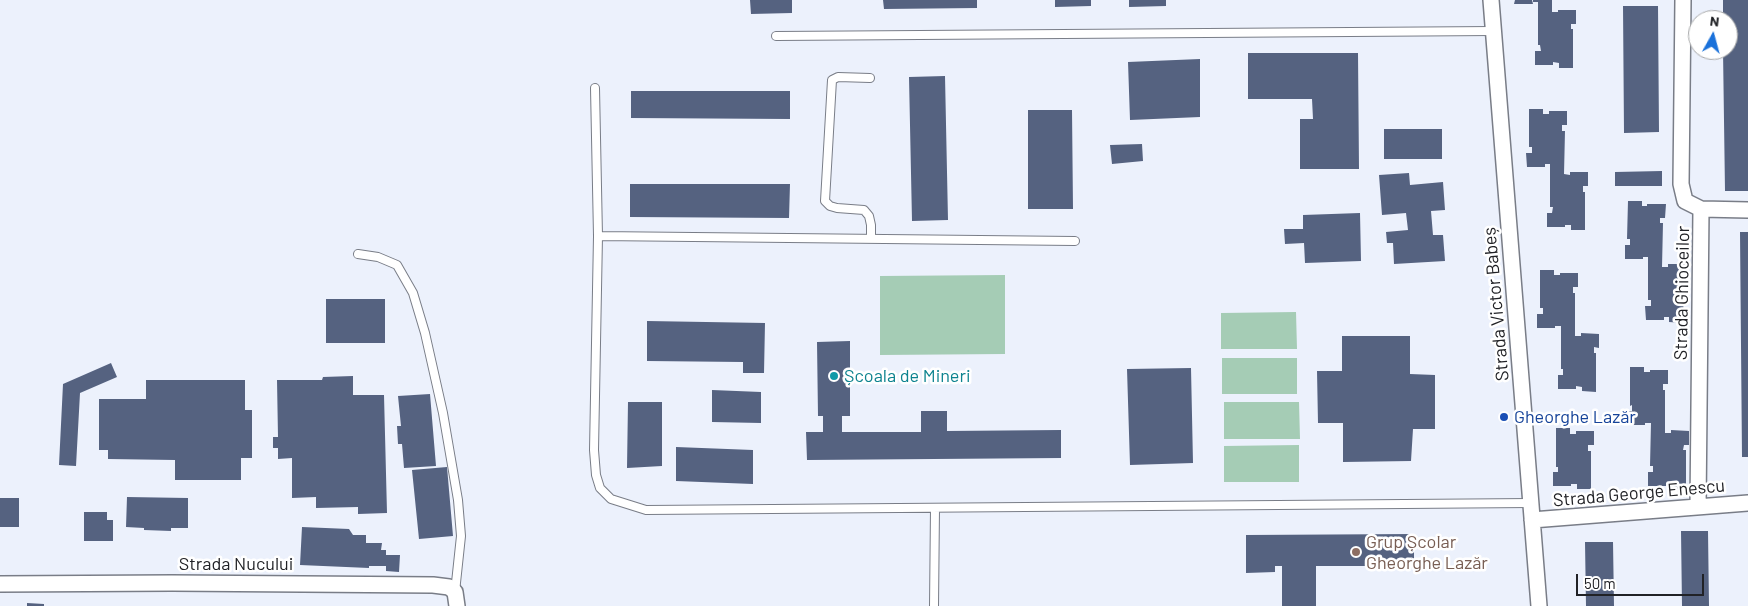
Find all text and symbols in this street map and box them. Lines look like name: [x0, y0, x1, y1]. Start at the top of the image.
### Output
north arrow: [1688, 10, 1738, 60]
text: N: [1709, 12, 1720, 30]
street label: Strada Victor Babeș: [1479, 226, 1513, 382]
street label: Strada Ghioceilor: [1670, 226, 1694, 360]
place label: Școala de Mineri: [844, 365, 971, 387]
marker: Școala de Mineri: [828, 370, 840, 382]
place label: Gheorghe Lazăr: [1514, 406, 1636, 428]
marker: Gheorghe Lazăr: [1498, 411, 1510, 423]
street label: Strada George Enescu: [1552, 475, 1726, 511]
place label: Grup Școlar Gheorghe Lazăr: [1366, 531, 1488, 574]
marker: Grup Școlar Gheorghe Lazăr: [1350, 546, 1362, 558]
street label: Strada Nucului: [179, 553, 293, 575]
scale bar: [1578, 564, 1706, 596]
text: 50 m: [1584, 574, 1616, 592]

